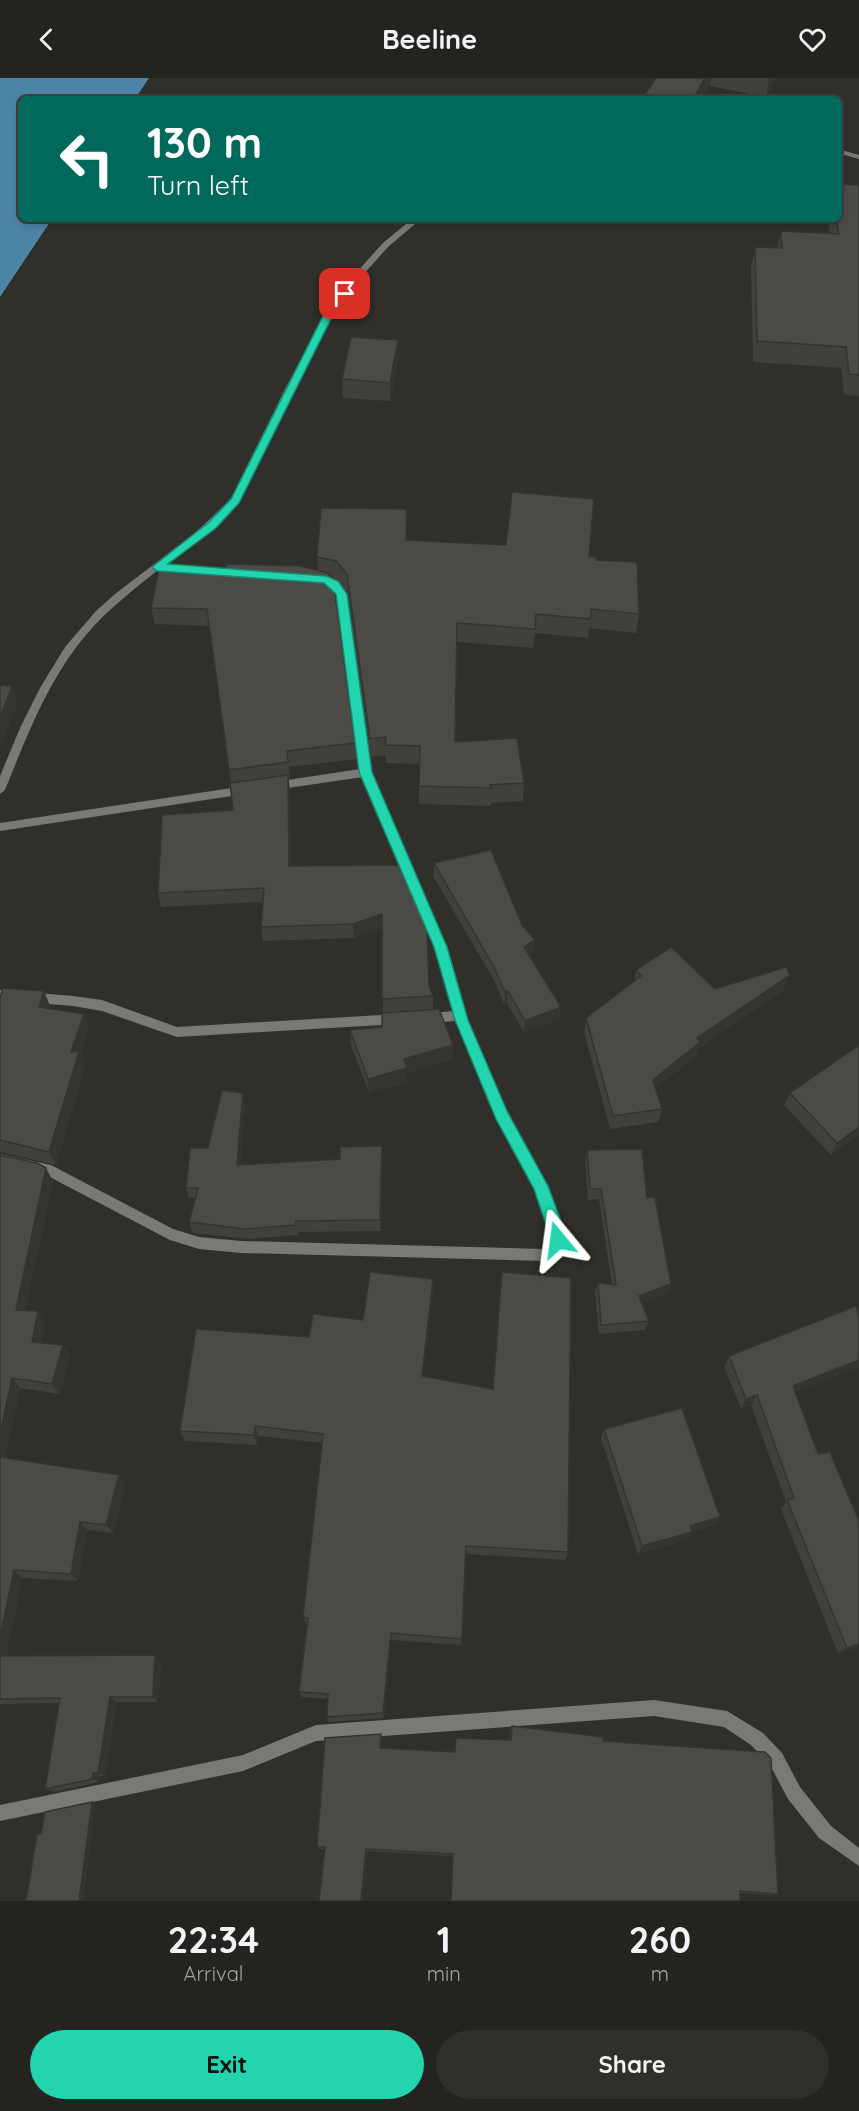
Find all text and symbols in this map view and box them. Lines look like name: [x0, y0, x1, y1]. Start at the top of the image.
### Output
text: Beeline: [382, 22, 477, 56]
icon: back: [30, 23, 63, 56]
icon: heart: [796, 23, 829, 56]
text: 130 m: [147, 116, 262, 169]
icon: left: [48, 120, 126, 198]
text: Turn left: [147, 168, 249, 202]
pin: [319, 268, 370, 319]
icon: arrive: [328, 277, 361, 310]
position arrow: [526, 1208, 590, 1272]
text: 22:34: [168, 1917, 259, 1962]
text: 1: [437, 1917, 451, 1962]
text: 260: [629, 1917, 691, 1962]
text: Arrival: [183, 1961, 243, 1986]
text: min: [427, 1961, 461, 1986]
text: m: [651, 1961, 669, 1986]
button: Exit: [30, 2030, 424, 2099]
button: Share: [436, 2030, 829, 2099]

